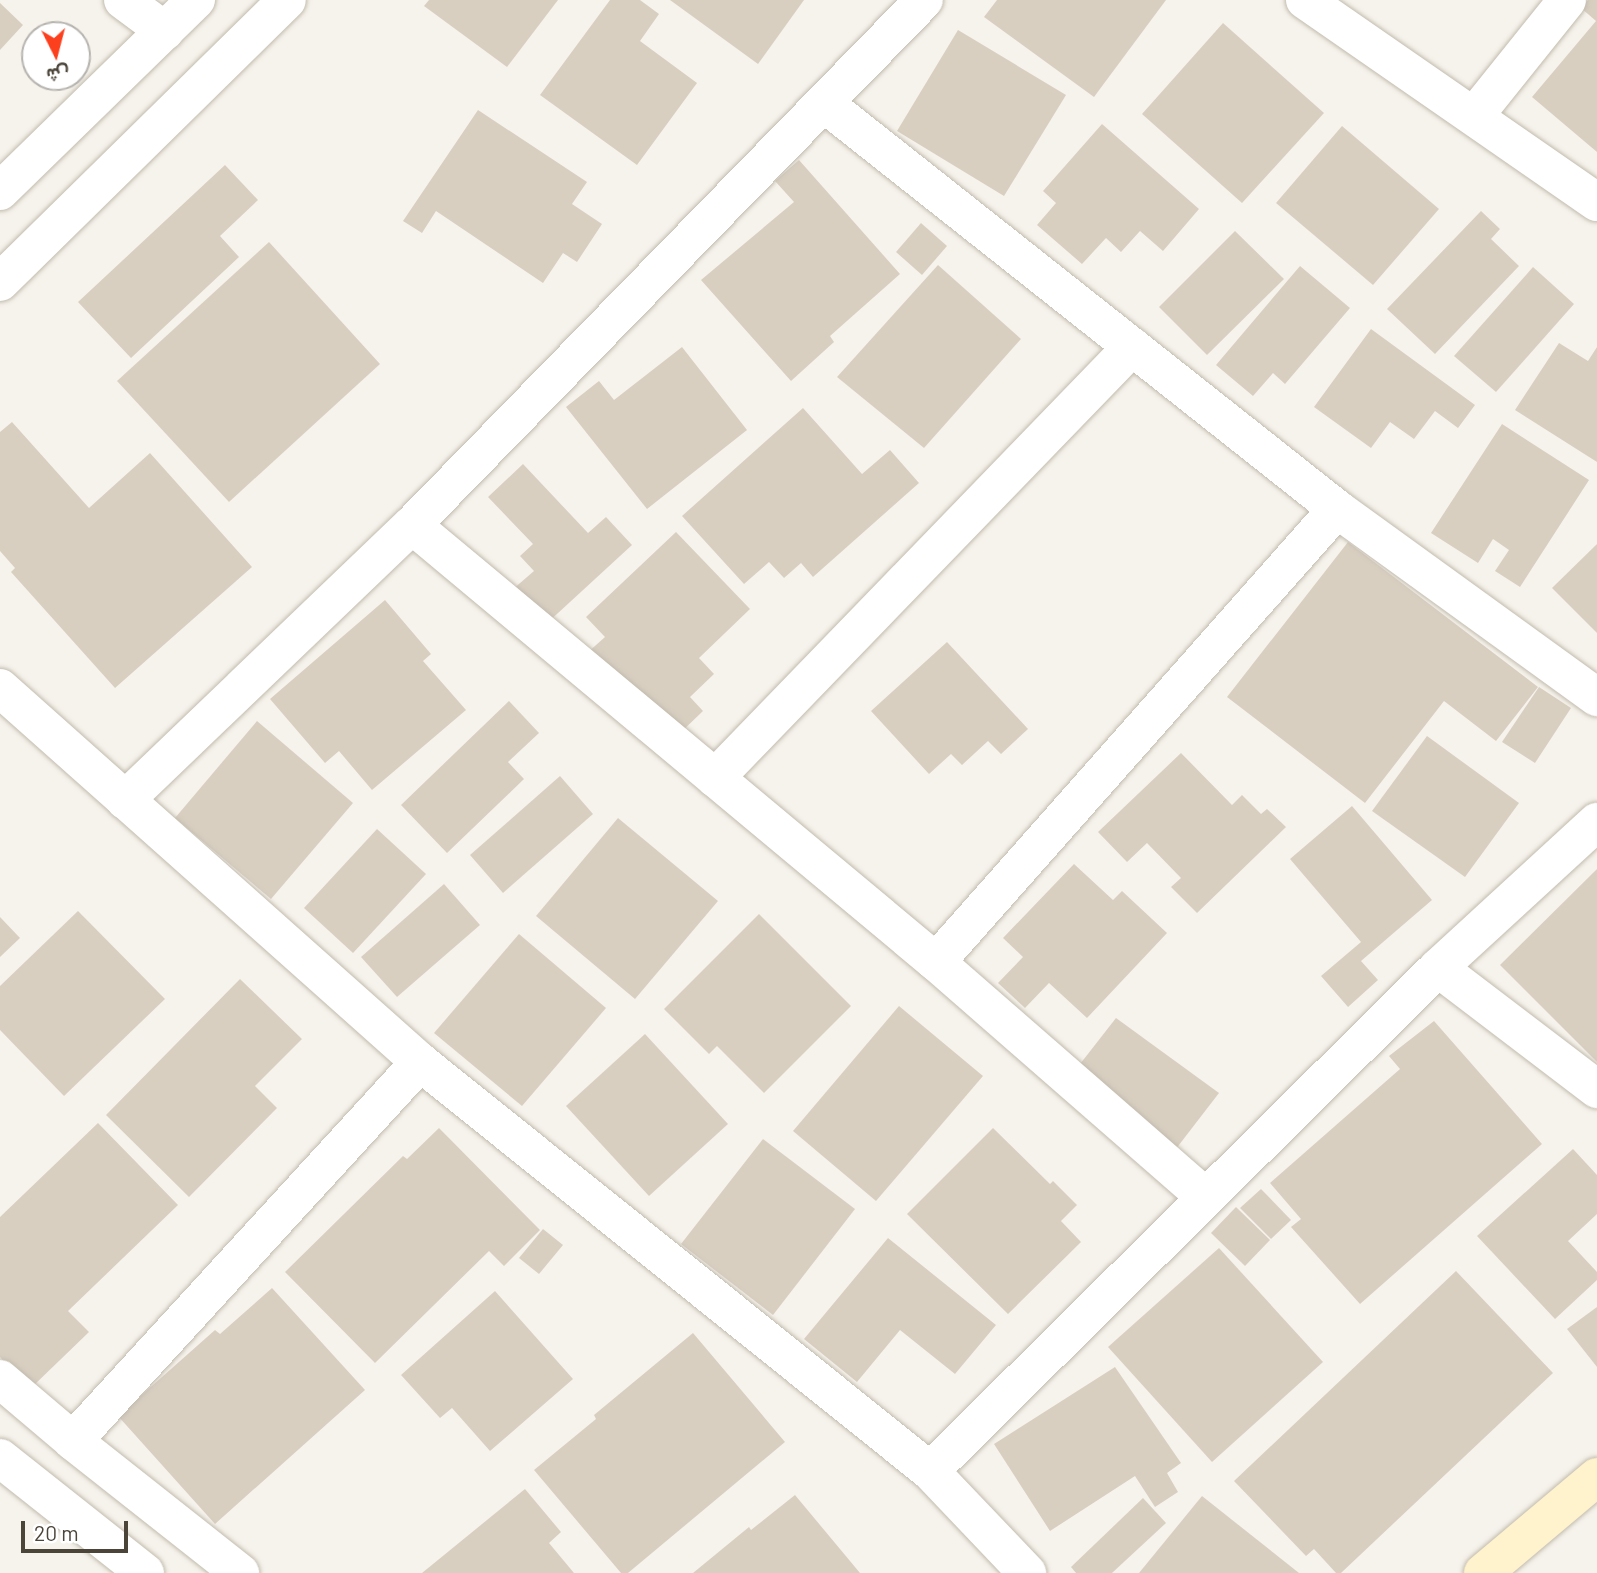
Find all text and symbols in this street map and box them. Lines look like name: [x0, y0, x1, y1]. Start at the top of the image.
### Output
north arrow: [21, 21, 91, 91]
text: ش: [45, 63, 71, 88]
scale bar: [24, 1506, 131, 1550]
text: 20 m: [34, 1520, 79, 1545]

